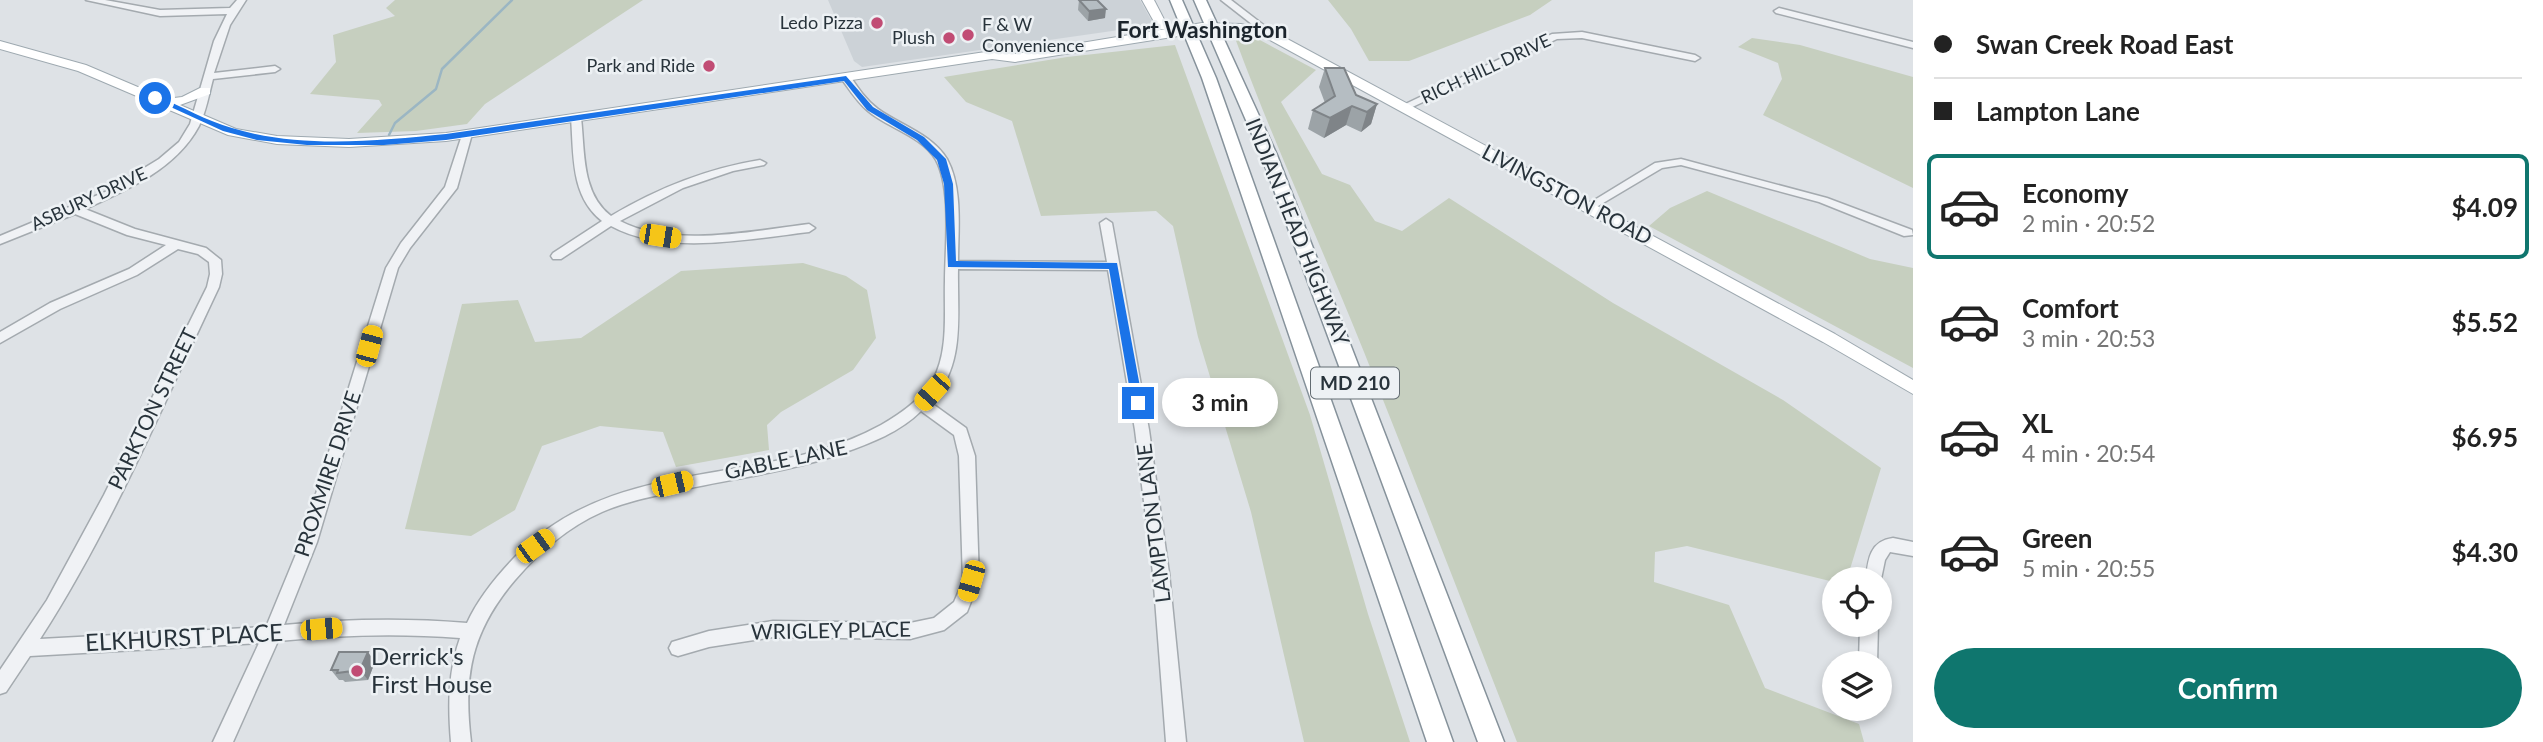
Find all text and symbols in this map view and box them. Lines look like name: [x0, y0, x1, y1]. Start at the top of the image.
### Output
place label: Ledo Pizza: [780, 11, 863, 33]
place label: F & W Convenience: [982, 13, 1084, 56]
marker: Ledo Pizza: [869, 15, 885, 31]
district label: Fort Washington: [1117, 15, 1287, 43]
place label: Plush: [892, 26, 935, 48]
marker: F & W Convenience: [960, 27, 976, 43]
street label: RICH HILL DRIVE: [1417, 28, 1554, 108]
text: Swan Creek Road East: [1976, 28, 2233, 60]
marker: Plush: [941, 30, 957, 46]
place label: Park and Ride: [586, 54, 695, 76]
marker: Park and Ride: [701, 58, 717, 74]
route start: [139, 82, 171, 114]
text: Lampton Lane: [1976, 95, 2140, 127]
street label: INDIAN HEAD HIGHWAY: [1241, 114, 1356, 350]
street label: LIVINGSTON ROAD: [1478, 138, 1657, 249]
street label: ASBURY DRIVE: [27, 162, 150, 235]
icon: car: [1938, 175, 2001, 238]
text: Economy: [2022, 177, 2128, 209]
text: $4.09: [2452, 191, 2518, 223]
text: 2 min · 20:52: [2022, 209, 2155, 237]
car: [638, 222, 683, 250]
icon: car: [1938, 290, 2001, 353]
text: Comfort: [2022, 292, 2119, 324]
text: $5.52: [2452, 306, 2518, 338]
street label: PARKTON STREET: [102, 323, 202, 493]
car: [354, 323, 385, 369]
text: 3 min · 20:53: [2022, 324, 2155, 352]
road number: MD 210: [1311, 368, 1399, 398]
car: [911, 369, 954, 415]
callout: 3 min: [1162, 378, 1278, 428]
street label: PROXMIRE DRIVE: [288, 387, 365, 560]
route end: [1122, 387, 1154, 419]
text: 3 min: [1191, 388, 1249, 416]
icon: car: [1938, 405, 2001, 468]
text: XL: [2022, 407, 2053, 439]
text: $6.95: [2452, 421, 2518, 453]
street label: GABLE LANE: [722, 433, 849, 484]
text: 4 min · 20:54: [2022, 439, 2155, 467]
street label: LAMPTON LANE: [1130, 442, 1175, 604]
car: [650, 469, 695, 499]
icon: car: [1938, 520, 2001, 583]
text: Green: [2022, 522, 2092, 554]
car: [512, 525, 559, 567]
text: $4.30: [2452, 536, 2518, 568]
text: 5 min · 20:55: [2022, 554, 2155, 582]
car: [956, 558, 987, 604]
map controls: [1822, 567, 1892, 721]
button: locate: [1822, 567, 1892, 637]
street label: WRIGLEY PLACE: [751, 616, 911, 643]
street label: ELKHURST PLACE: [84, 617, 284, 656]
car: [300, 617, 343, 641]
place label: Derrick's First House: [371, 641, 492, 698]
button: Confirm: [1934, 648, 2522, 728]
button: layers: [1822, 651, 1892, 721]
marker: Derrick's First House: [349, 663, 365, 679]

